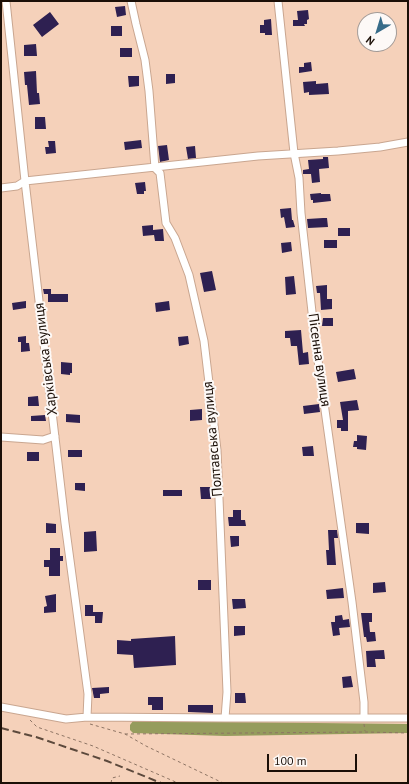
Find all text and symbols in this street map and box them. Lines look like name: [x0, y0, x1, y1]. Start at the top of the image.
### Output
north arrow: [357, 12, 397, 52]
text: N: [363, 33, 377, 48]
street label: Харківська вулиця: [31, 302, 61, 416]
street label: Пісенна вулиця: [304, 312, 334, 408]
street label: Полтавська вулиця: [200, 381, 226, 497]
scale bar: [269, 746, 359, 772]
text: 100 m: [274, 753, 307, 768]

